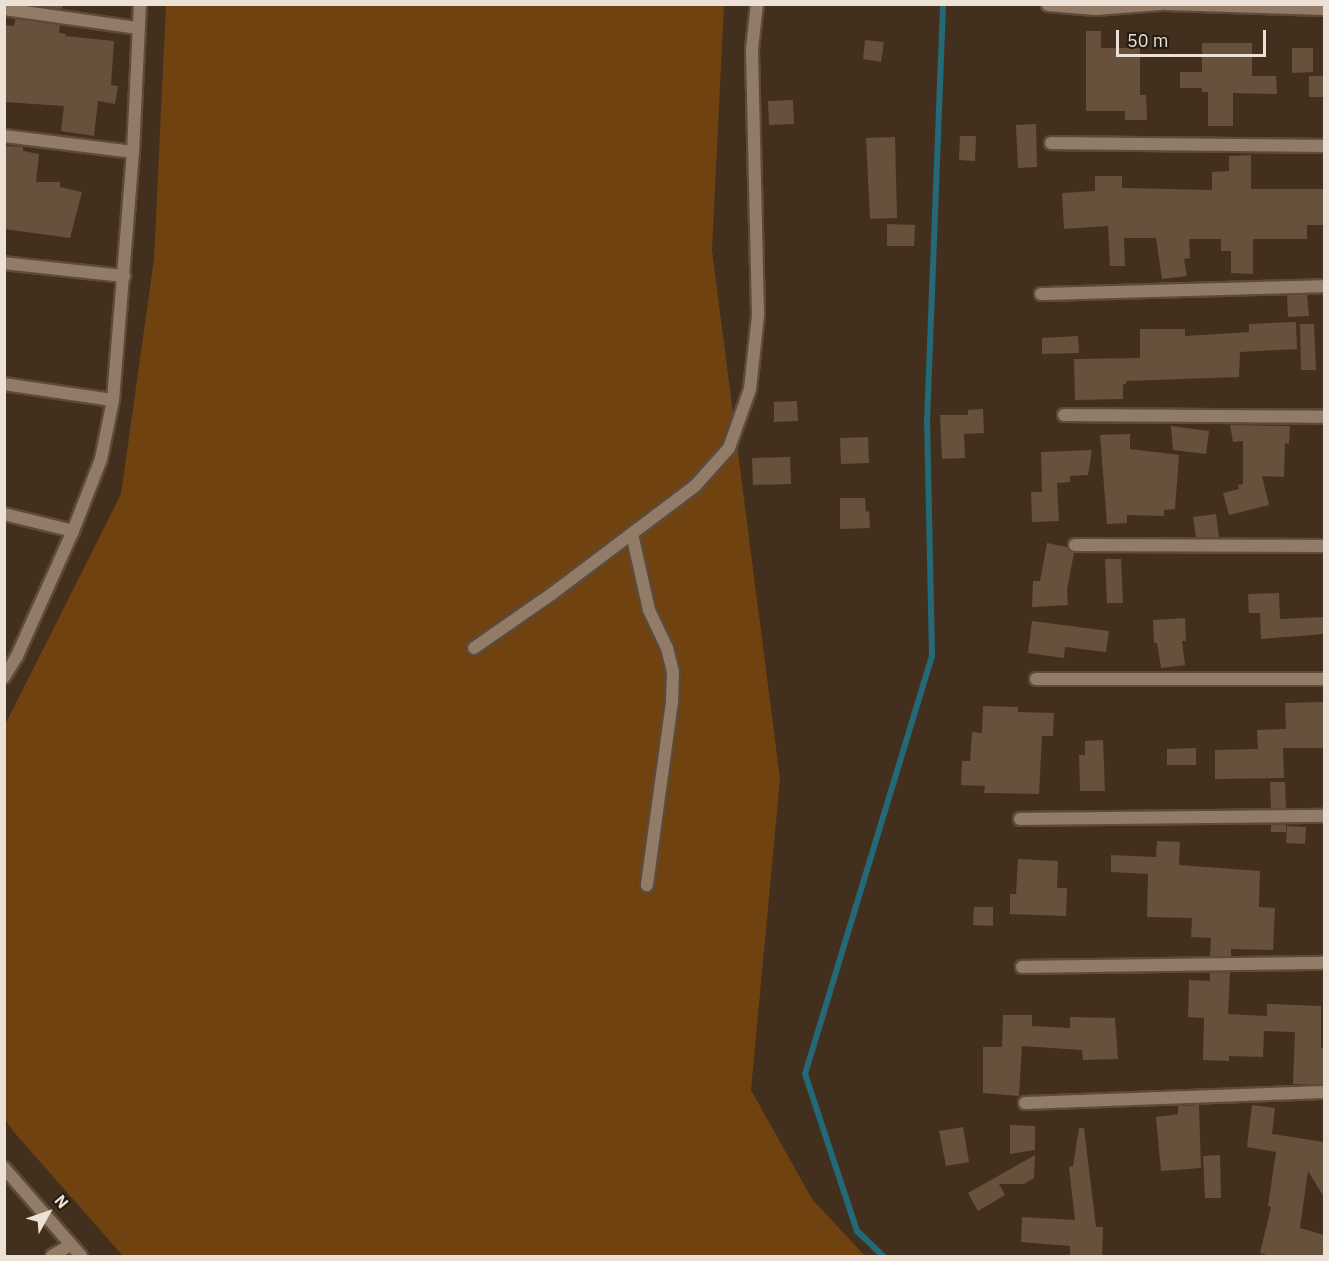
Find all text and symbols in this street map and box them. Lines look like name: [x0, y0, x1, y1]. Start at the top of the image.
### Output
scale bar: [1119, 18, 1269, 56]
text: 50 m: [1127, 29, 1169, 52]
north arrow: [18, 1183, 78, 1243]
text: N: [50, 1191, 73, 1212]

